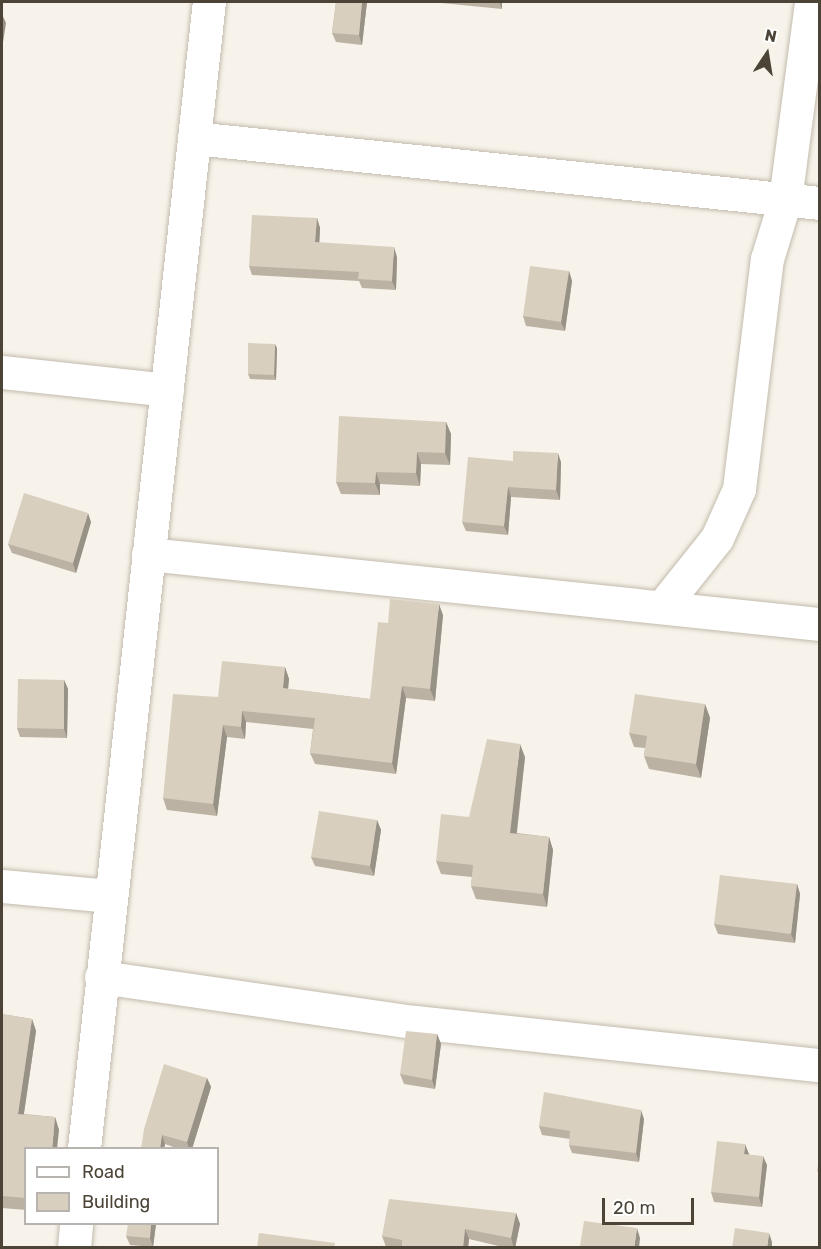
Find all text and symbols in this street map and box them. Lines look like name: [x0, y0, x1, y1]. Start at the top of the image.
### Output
north arrow: [737, 24, 797, 84]
text: N: [763, 25, 778, 46]
legend: [24, 1147, 219, 1225]
text: Road: [82, 1161, 125, 1183]
scale bar: [605, 1186, 696, 1224]
text: Building: [82, 1191, 150, 1213]
text: 20 m: [613, 1197, 655, 1219]

